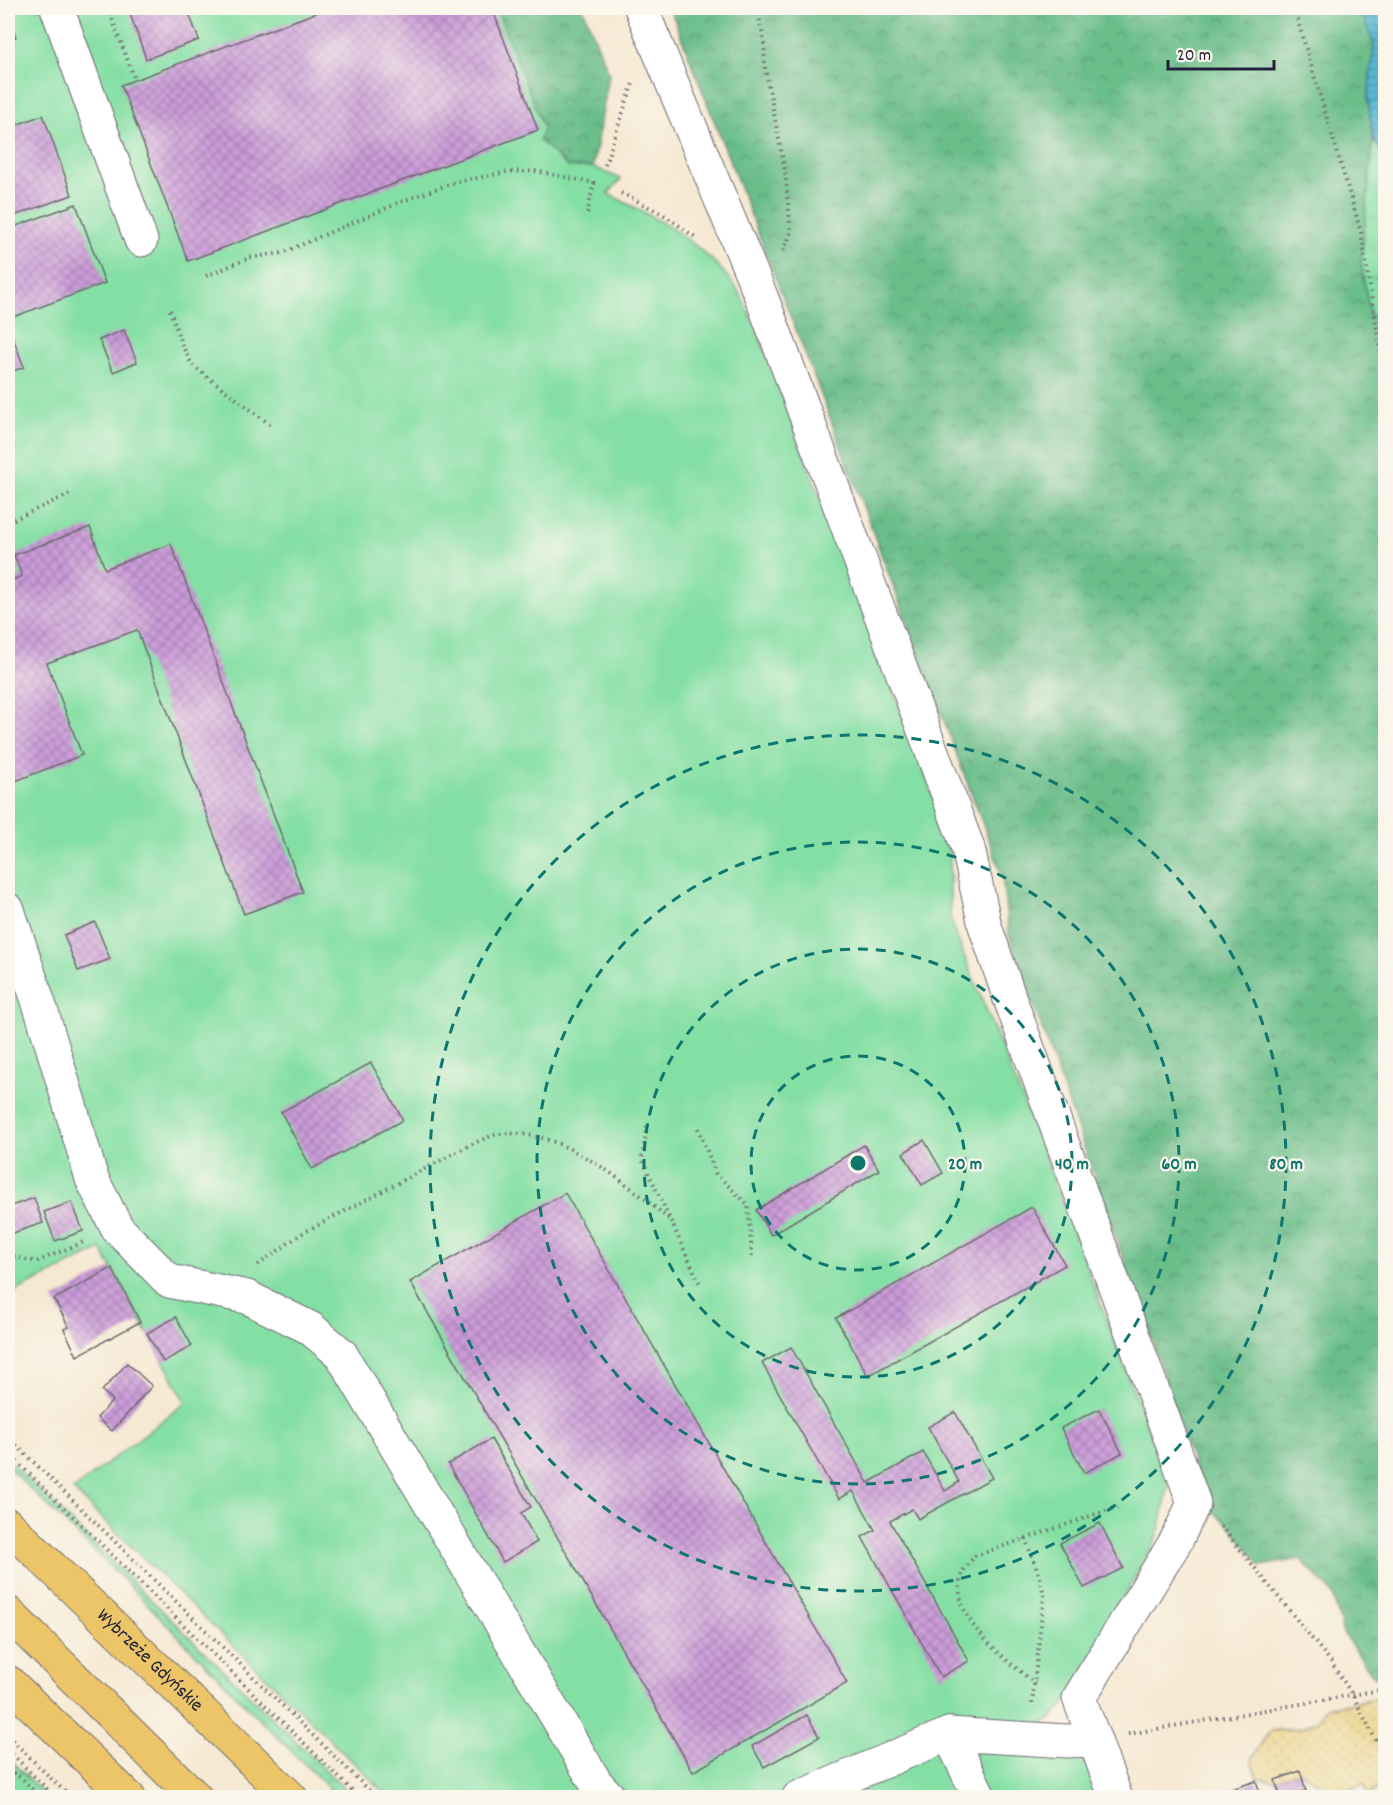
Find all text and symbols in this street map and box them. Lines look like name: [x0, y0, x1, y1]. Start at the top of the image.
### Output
scale bar: [1168, 33, 1274, 71]
text: 20 m: [1177, 44, 1211, 69]
centre of rings: [848, 1153, 868, 1173]
text: 20 m: [948, 1153, 982, 1178]
text: 40 m: [1055, 1153, 1089, 1178]
text: 60 m: [1161, 1153, 1197, 1178]
text: 80 m: [1269, 1153, 1303, 1178]
street label: Wybrzeże Gdyńskie: [89, 1603, 209, 1720]

